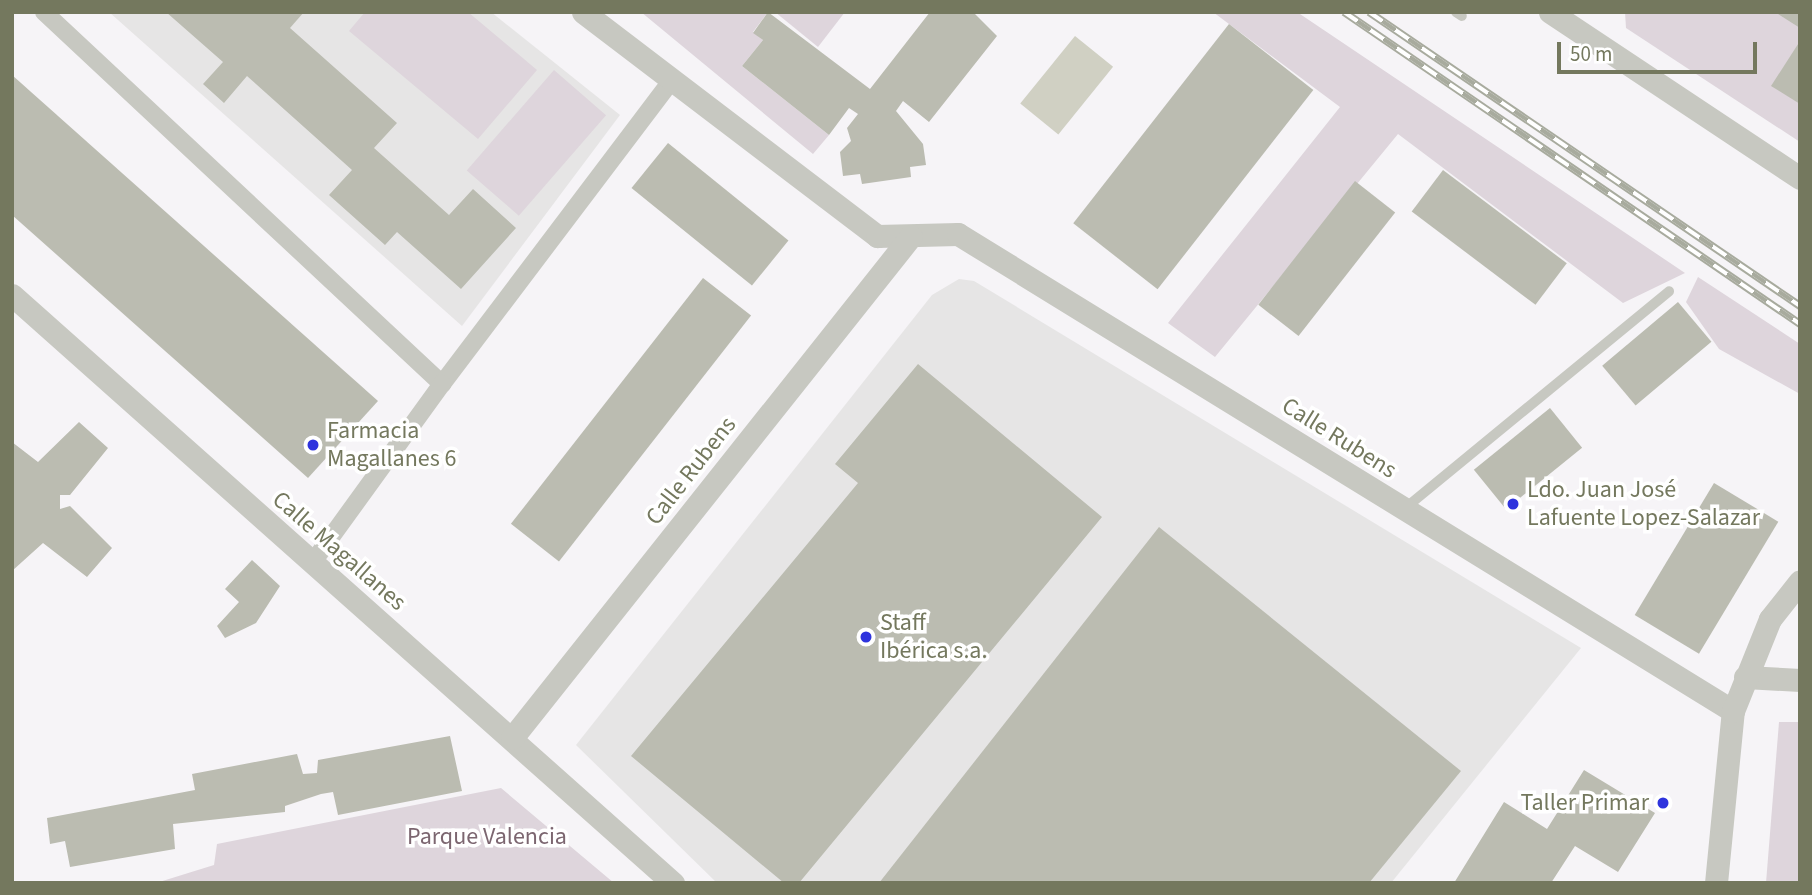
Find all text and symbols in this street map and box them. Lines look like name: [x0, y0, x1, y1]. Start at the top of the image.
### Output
scale bar: [1560, 28, 1759, 72]
text: 50 m: [1570, 39, 1612, 69]
street label: Calle Rubens: [1276, 391, 1402, 485]
street label: Calle Rubens: [640, 411, 742, 531]
place label: Farmacia Magallanes 6: [327, 417, 456, 473]
marker: Farmacia Magallanes 6: [305, 437, 321, 453]
place label: Ldo. Juan José Lafuente Lopez-Salazar: [1527, 476, 1760, 532]
street label: Calle Magallanes: [266, 485, 412, 617]
marker: Ldo. Juan José Lafuente Lopez-Salazar: [1505, 496, 1521, 512]
place label: Staff Ibérica s.a.: [880, 609, 987, 665]
marker: Staff Ibérica s.a.: [858, 629, 874, 645]
place label: Taller Primar: [1520, 789, 1649, 817]
marker: Taller Primar: [1655, 795, 1671, 811]
park label: Parque Valencia: [407, 823, 567, 851]

